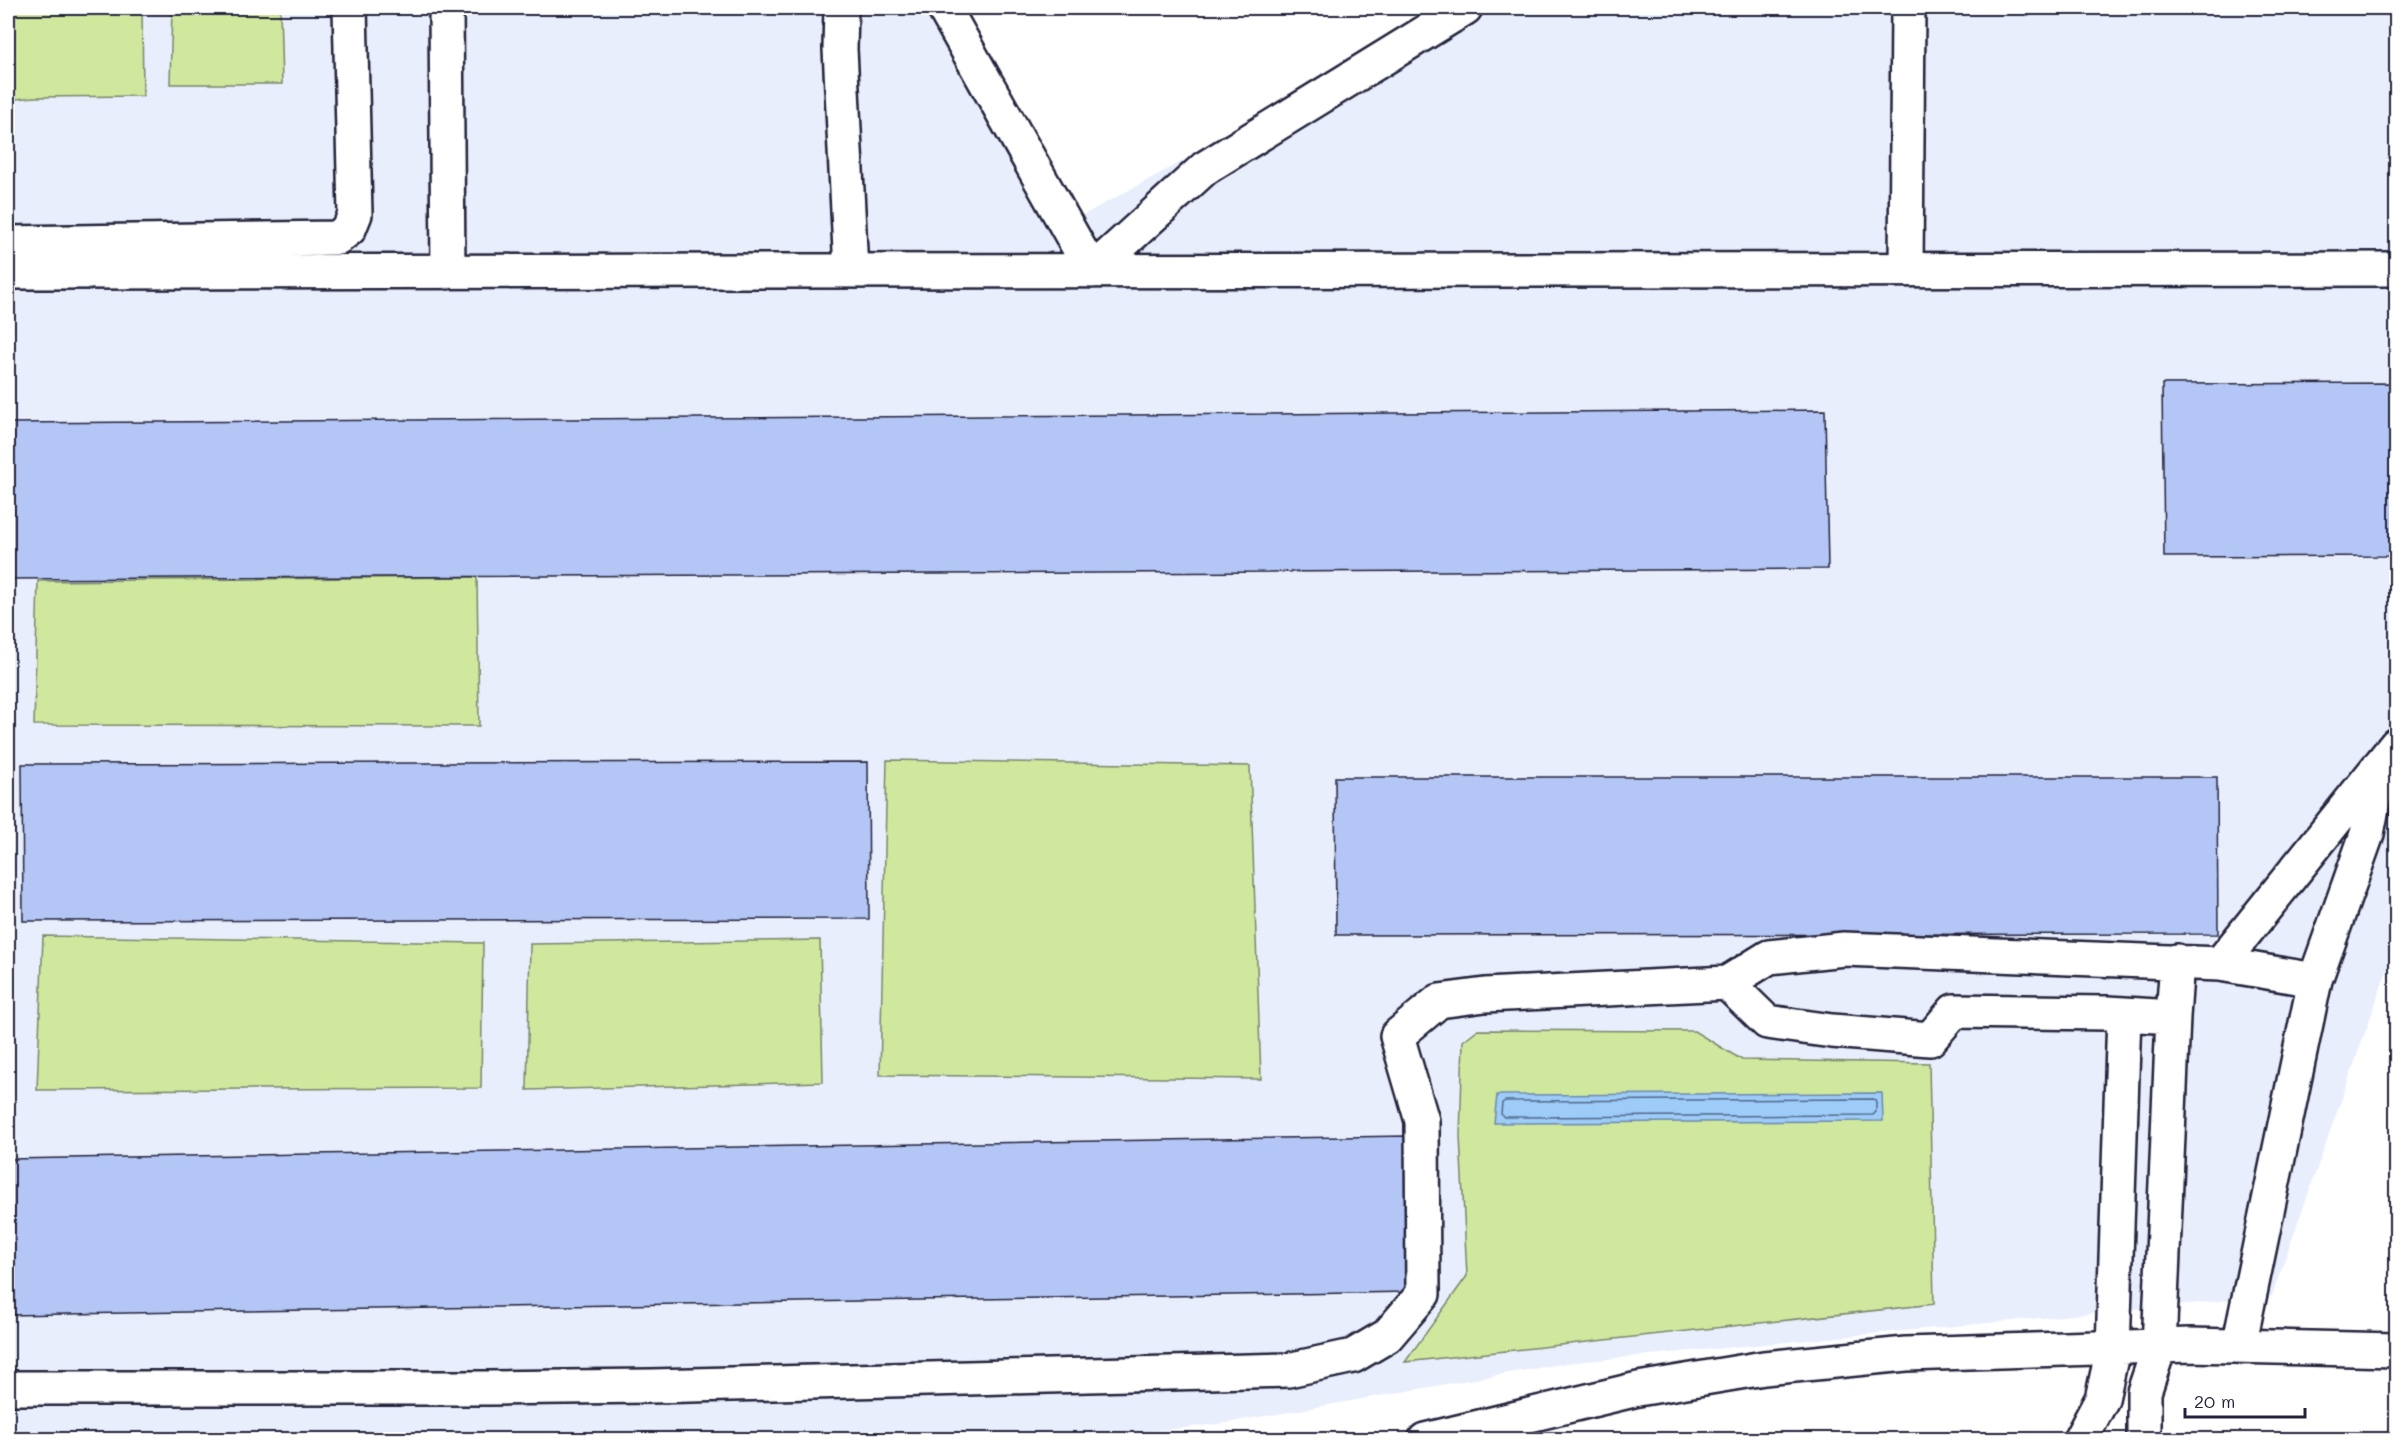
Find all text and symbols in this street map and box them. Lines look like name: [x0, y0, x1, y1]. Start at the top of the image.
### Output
scale bar: [2185, 1381, 2305, 1419]
text: 20 m: [2194, 1389, 2235, 1413]

